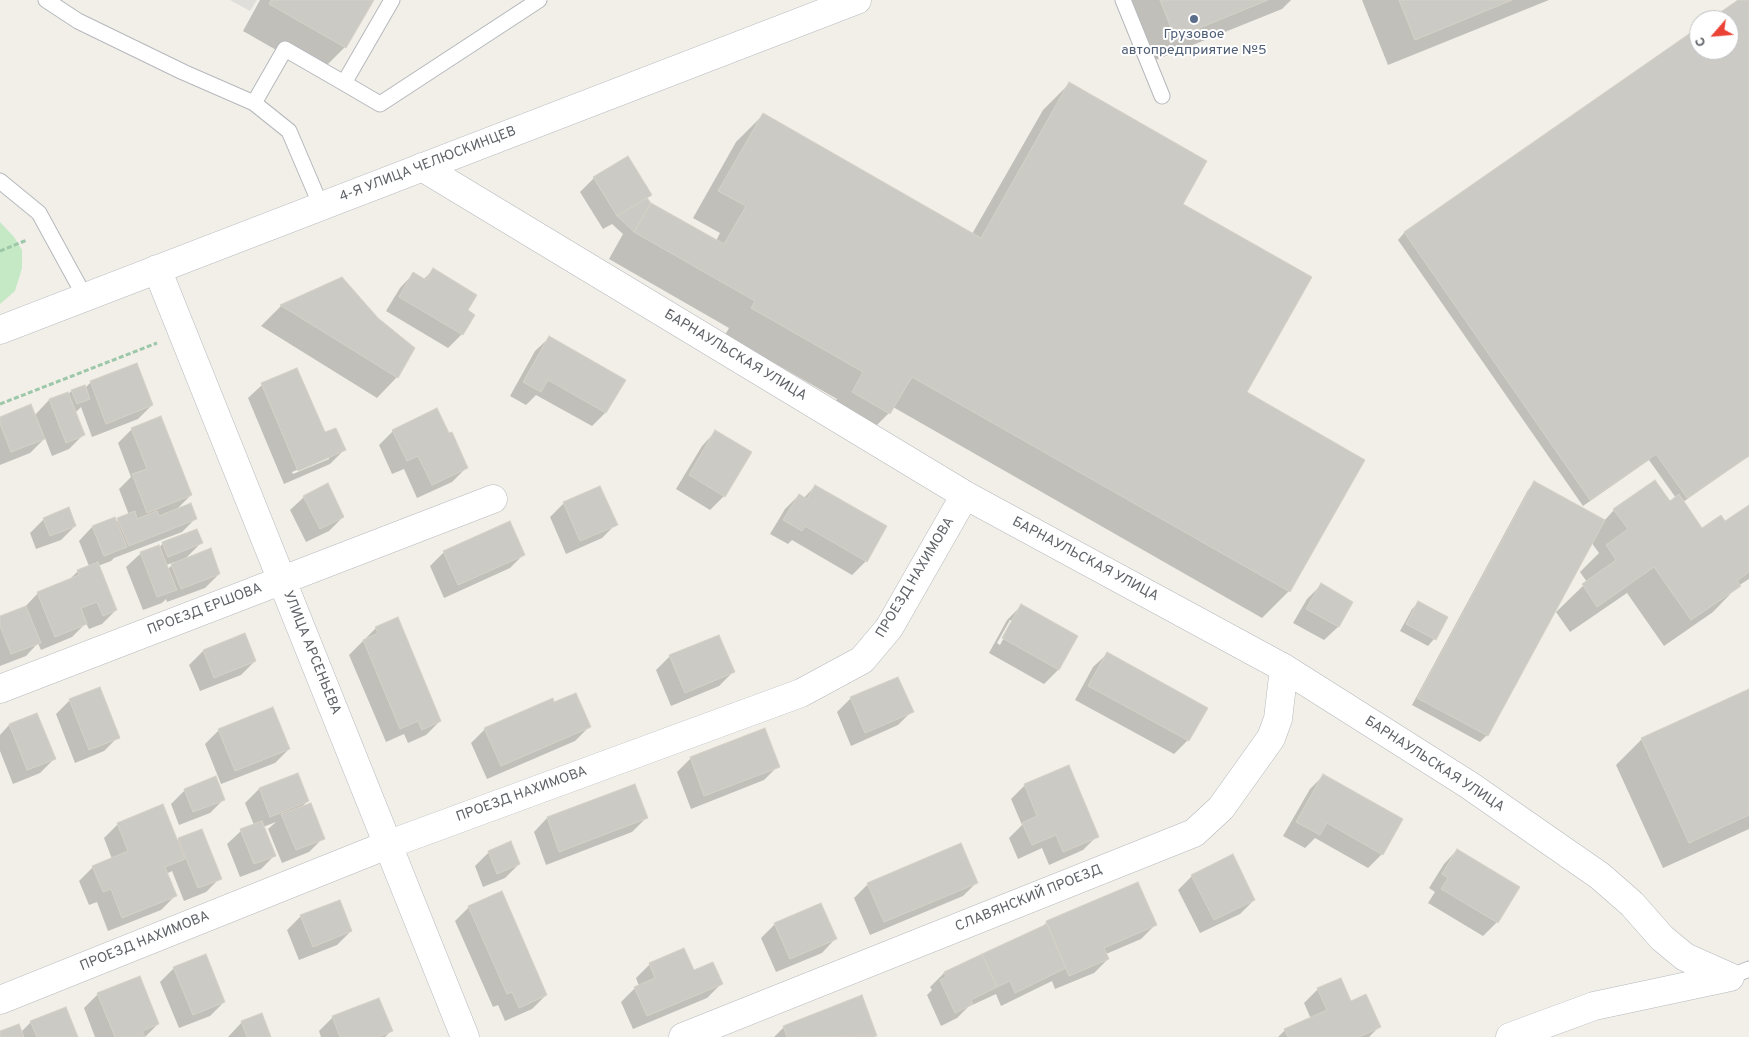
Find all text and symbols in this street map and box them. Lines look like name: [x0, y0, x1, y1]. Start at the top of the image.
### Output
north arrow: [1689, 10, 1739, 60]
marker: Грузовое автопредприятие №5: [1188, 13, 1200, 25]
place label: Грузовое автопредприятие №5: [1121, 27, 1267, 59]
text: С: [1691, 34, 1711, 49]
street label: 4-Я УЛИЦА ЧЕЛЮСКИНЦЕВ: [337, 123, 519, 207]
street label: БАРНАУЛЬСКАЯ УЛИЦА: [661, 307, 809, 405]
street label: БАРНАУЛЬСКАЯ УЛИЦА: [1009, 514, 1161, 606]
street label: ПРОЕЗД НАХИМОВА: [873, 515, 959, 641]
street label: ПРОЕЗД ЕРШОВА: [145, 580, 265, 640]
street label: УЛИЦА АРСЕНЬЕВА: [278, 589, 344, 717]
street label: БАРНАУЛЬСКАЯ УЛИЦА: [1361, 713, 1507, 817]
street label: ПРОЕЗД НАХИМОВА: [454, 764, 590, 826]
street label: СЛАВЯНСКИЙ ПРОЕЗД: [953, 862, 1105, 936]
street label: ПРОЕЗД НАХИМОВА: [78, 908, 212, 976]

